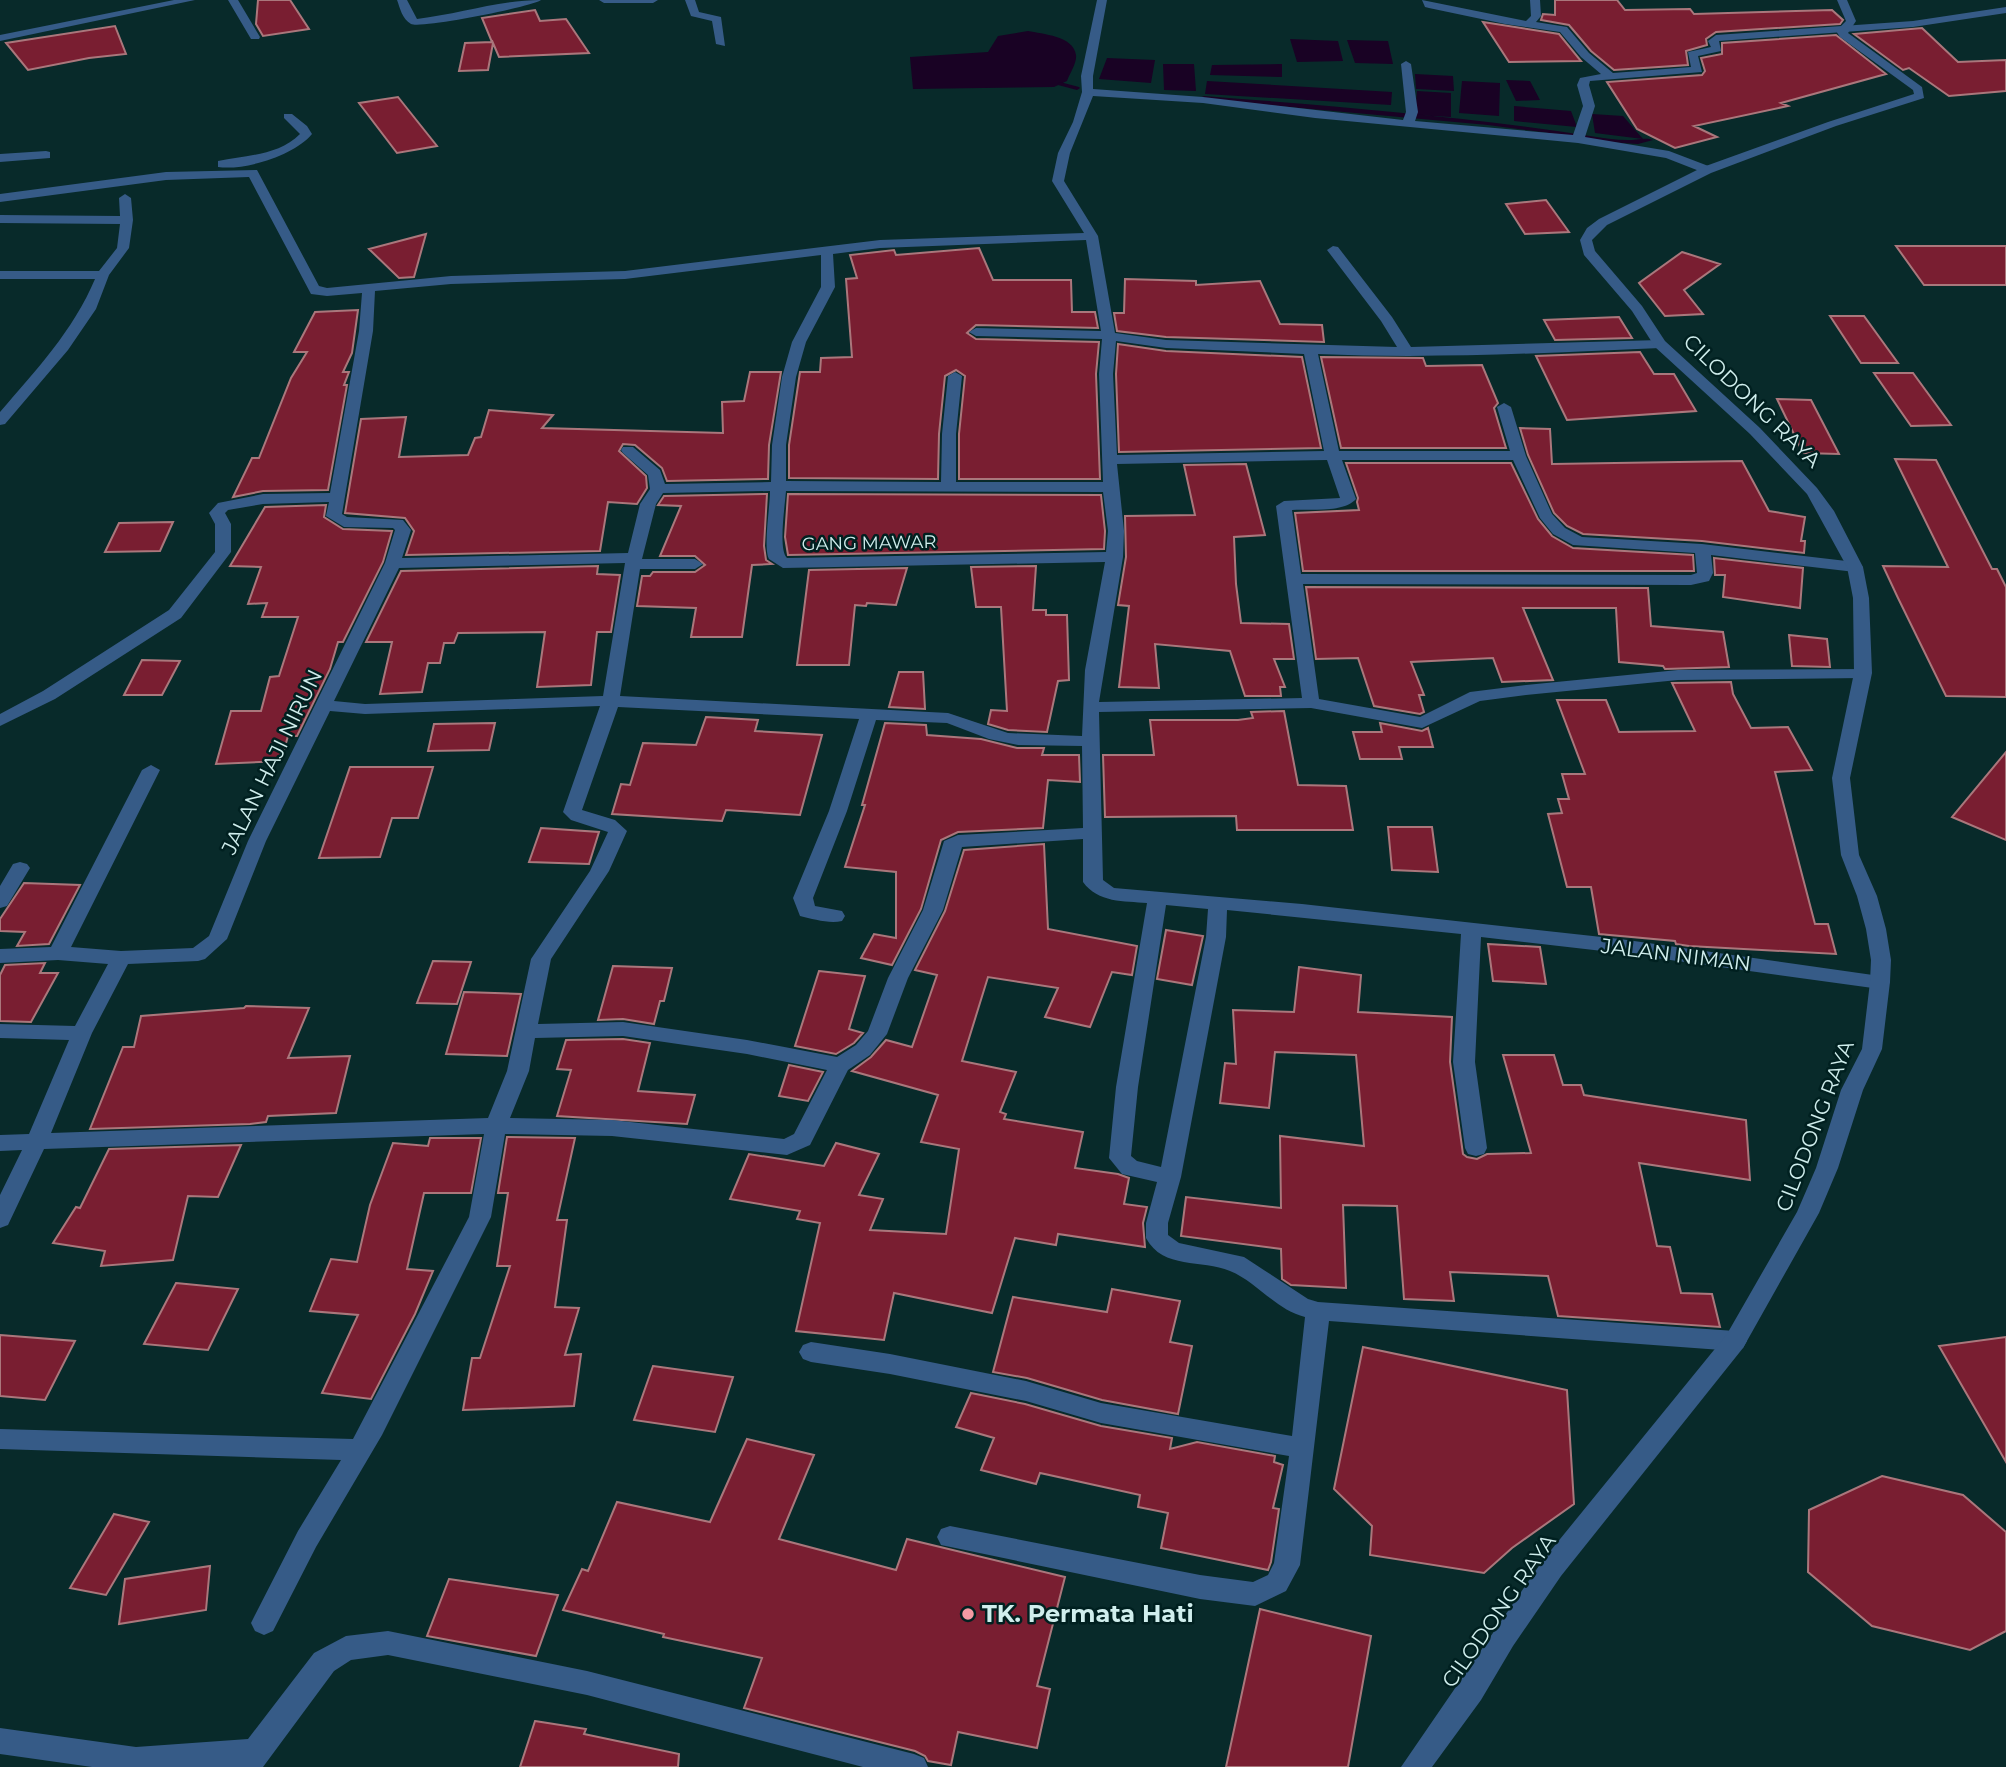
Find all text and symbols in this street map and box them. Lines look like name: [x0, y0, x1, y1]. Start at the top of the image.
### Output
street label: CILODONG RAYA: [1678, 329, 1827, 473]
street label: GANG MAWAR: [801, 531, 937, 555]
street label: JALAN HAJI NIRUN: [216, 665, 327, 859]
street label: JALAN NIMAN: [1599, 933, 1752, 976]
street label: CILODONG RAYA: [1770, 1036, 1859, 1215]
street label: CILODONG RAYA: [1436, 1528, 1561, 1692]
place label: TK. Permata Hati: [982, 1599, 1194, 1628]
marker: TK. Permata Hati: [960, 1606, 976, 1622]

